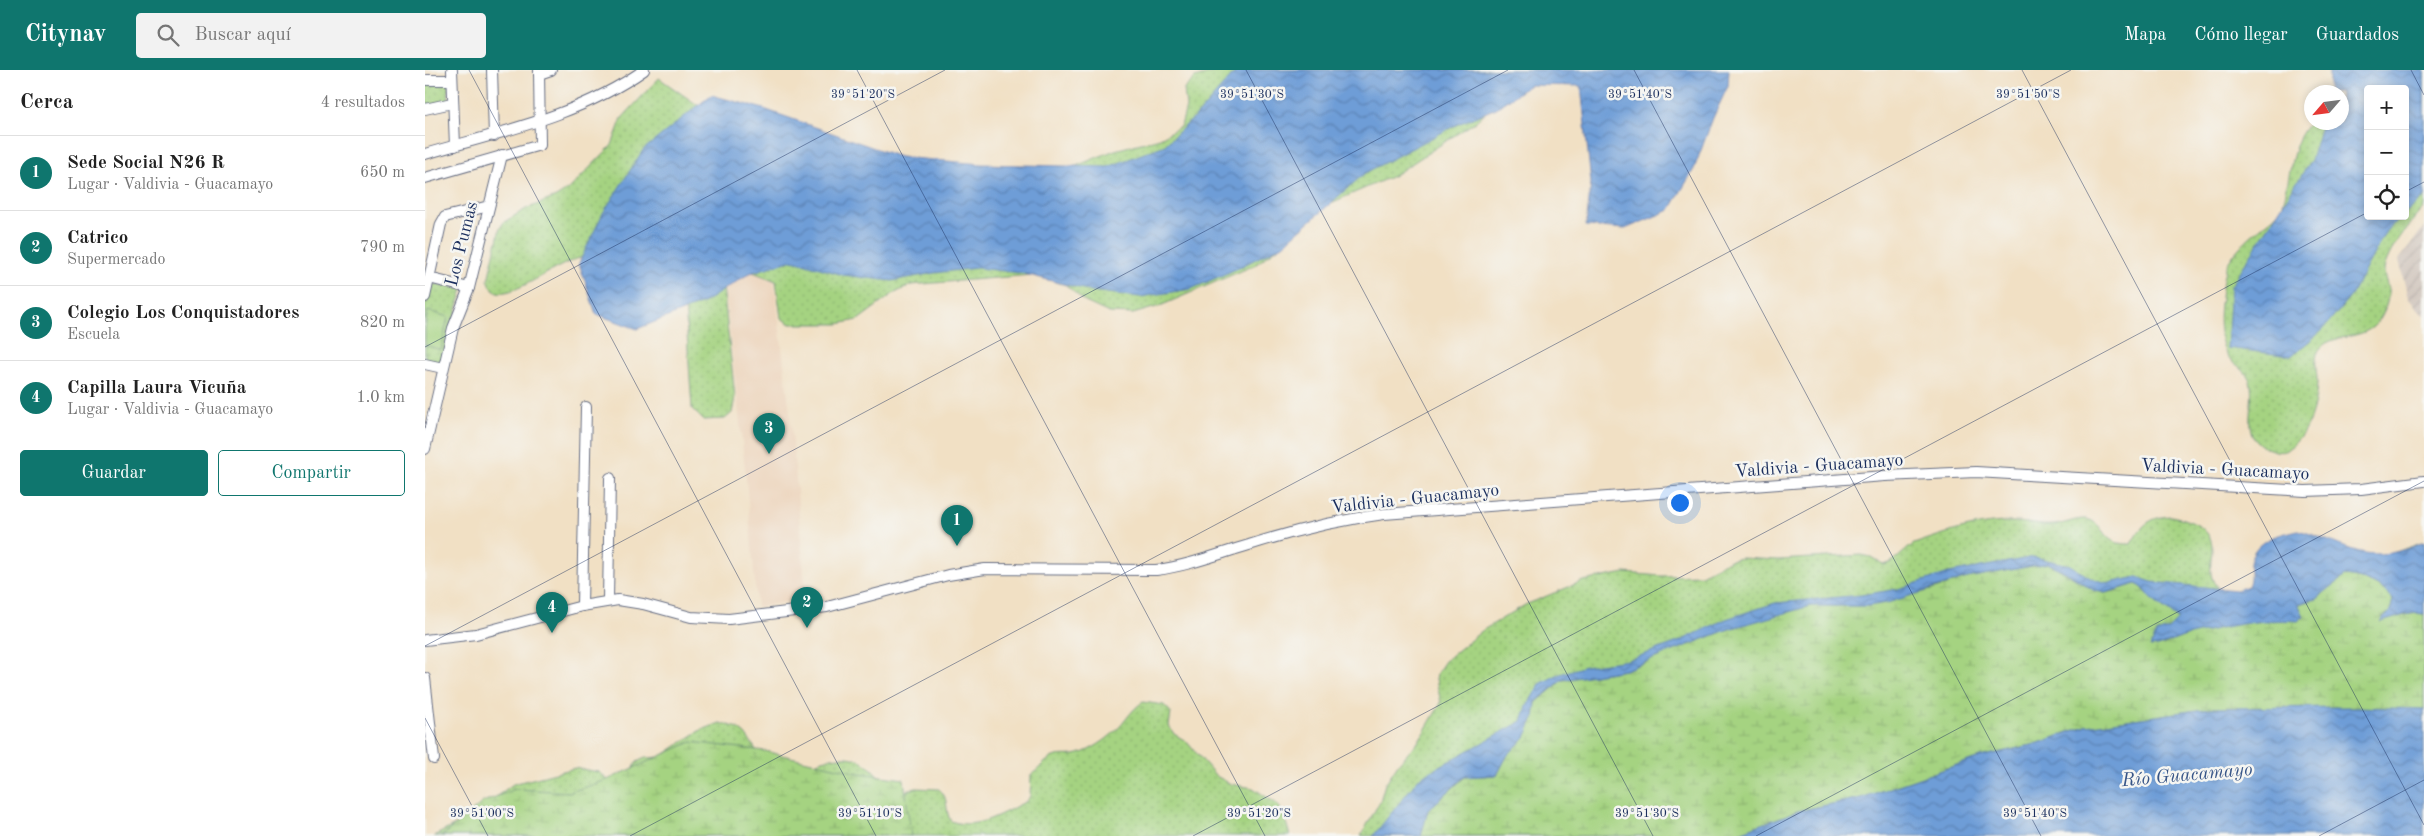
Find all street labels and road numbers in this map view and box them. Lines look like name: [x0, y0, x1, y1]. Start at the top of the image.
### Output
street label: Los Pumas: [443, 200, 481, 288]
street label: Valdivia - Guacamayo: [1734, 451, 1904, 481]
street label: Valdivia - Guacamayo: [2140, 457, 2310, 483]
street label: Valdivia - Guacamayo: [1330, 481, 1500, 517]

